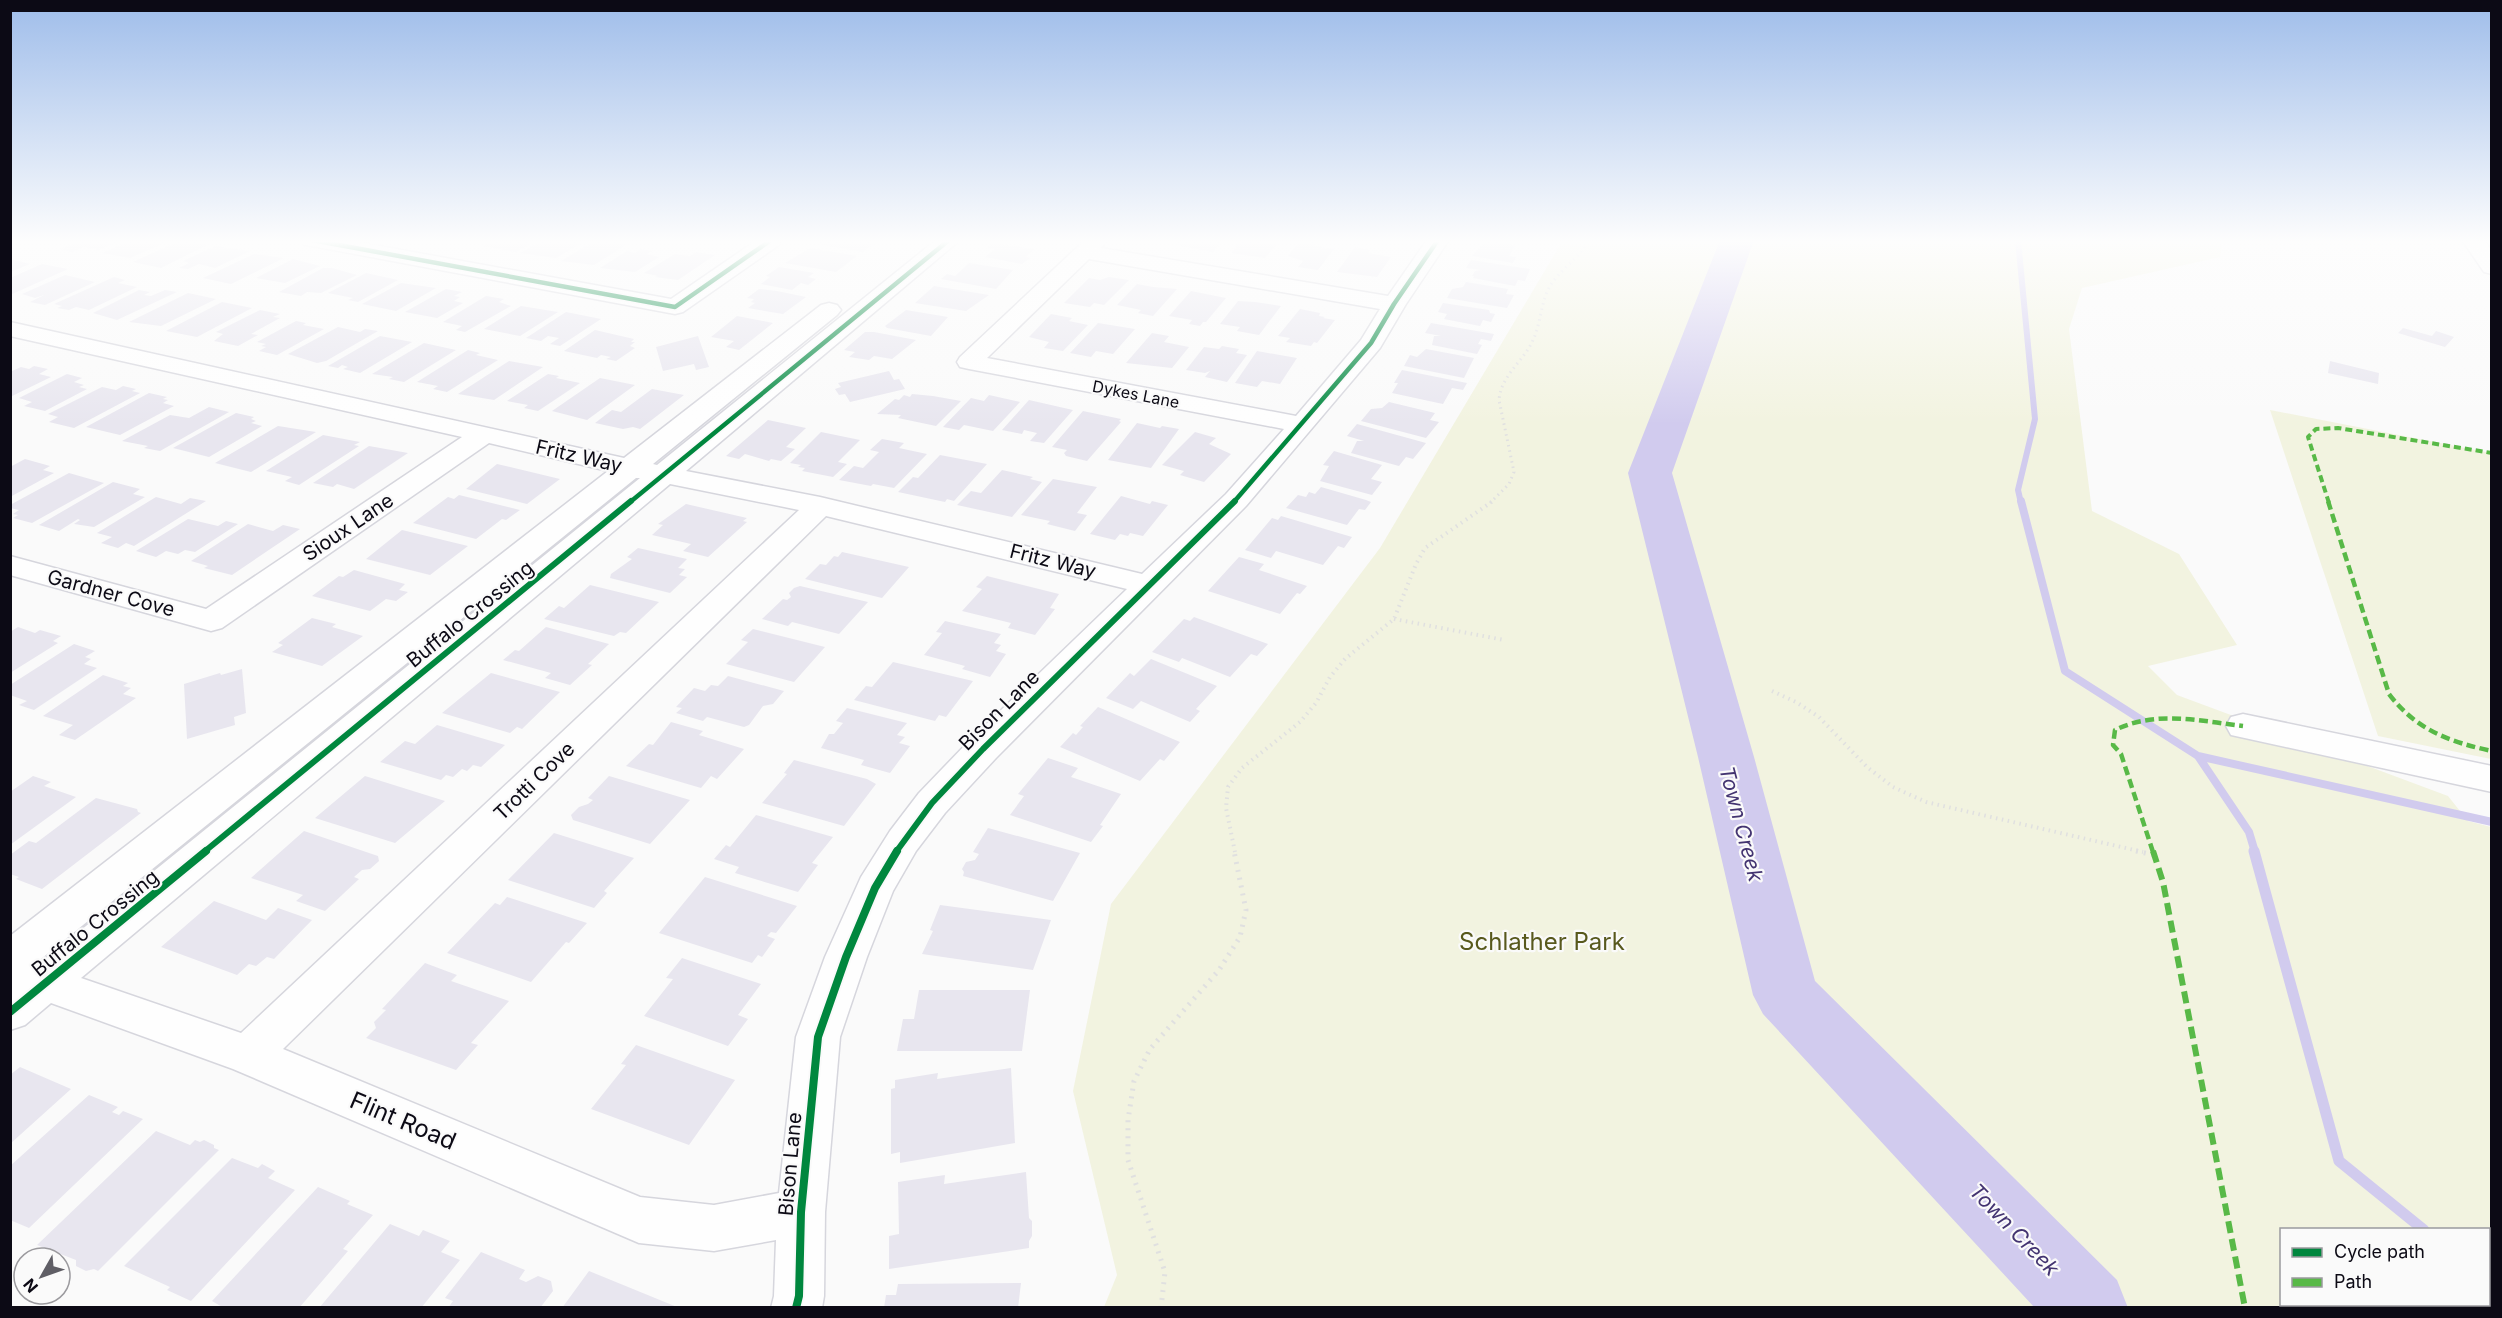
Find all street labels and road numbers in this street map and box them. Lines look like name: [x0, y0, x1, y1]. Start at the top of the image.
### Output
street label: Dykes Lane: [1091, 376, 1181, 412]
street label: Fritz Way: [533, 434, 625, 478]
street label: Sioux Lane: [298, 488, 398, 566]
street label: Fritz Way: [1007, 539, 1099, 583]
street label: Buffalo Crossing: [402, 556, 538, 672]
street label: Gardner Cove: [45, 564, 177, 622]
street label: Bison Lane: [954, 665, 1044, 755]
street label: Trotti Cove: [489, 737, 579, 825]
street label: Buffalo Crossing: [27, 865, 163, 981]
street label: Flint Road: [346, 1085, 461, 1156]
street label: Bison Lane: [774, 1111, 806, 1217]

